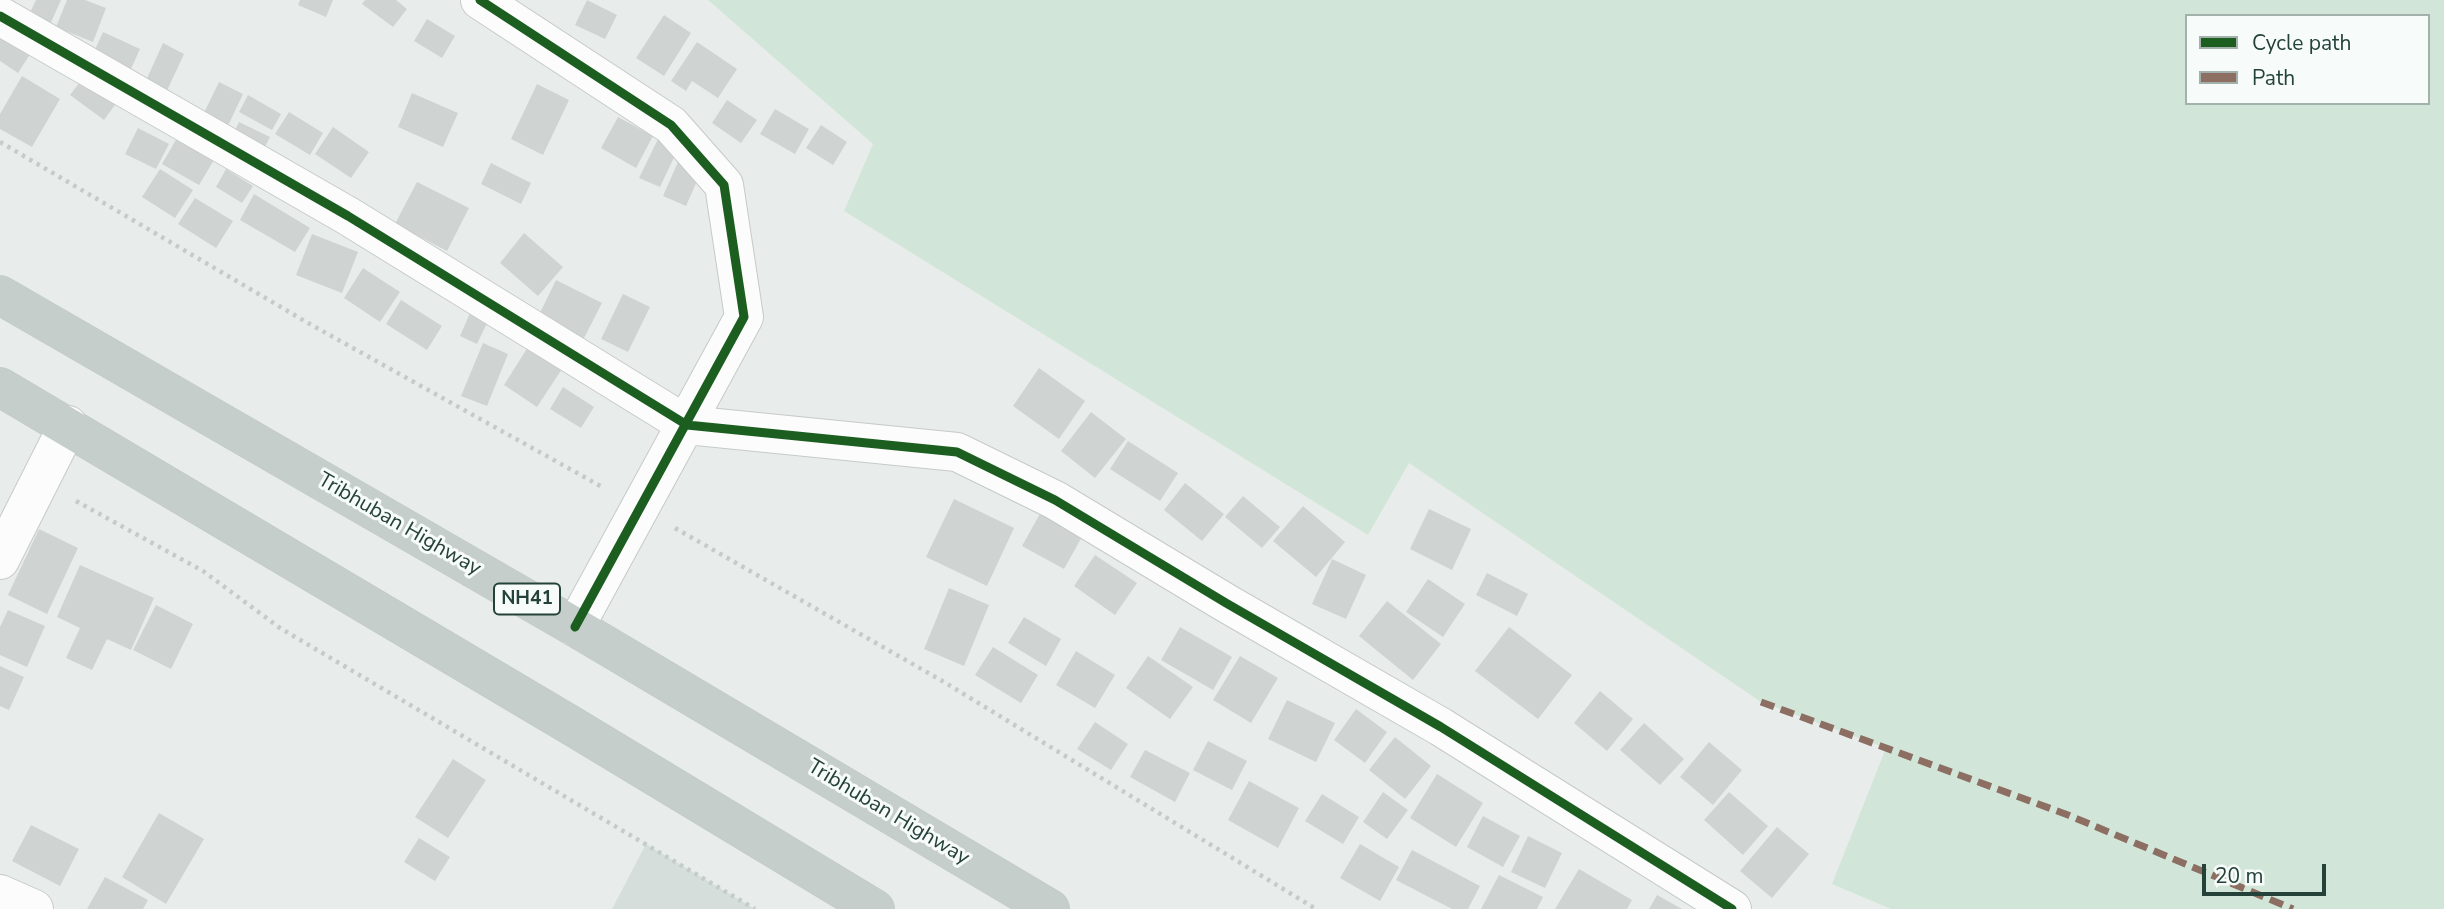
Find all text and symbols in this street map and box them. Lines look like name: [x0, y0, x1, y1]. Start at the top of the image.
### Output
legend: [2185, 14, 2430, 105]
text: Cycle path: [2252, 29, 2351, 57]
text: Path: [2252, 64, 2295, 92]
street label: Tribhuban Highway: [313, 468, 485, 582]
road number: NH41: [494, 584, 560, 614]
street label: Tribhuban Highway: [803, 755, 973, 871]
scale bar: [2206, 850, 2330, 894]
text: 20 m: [2215, 862, 2264, 890]

